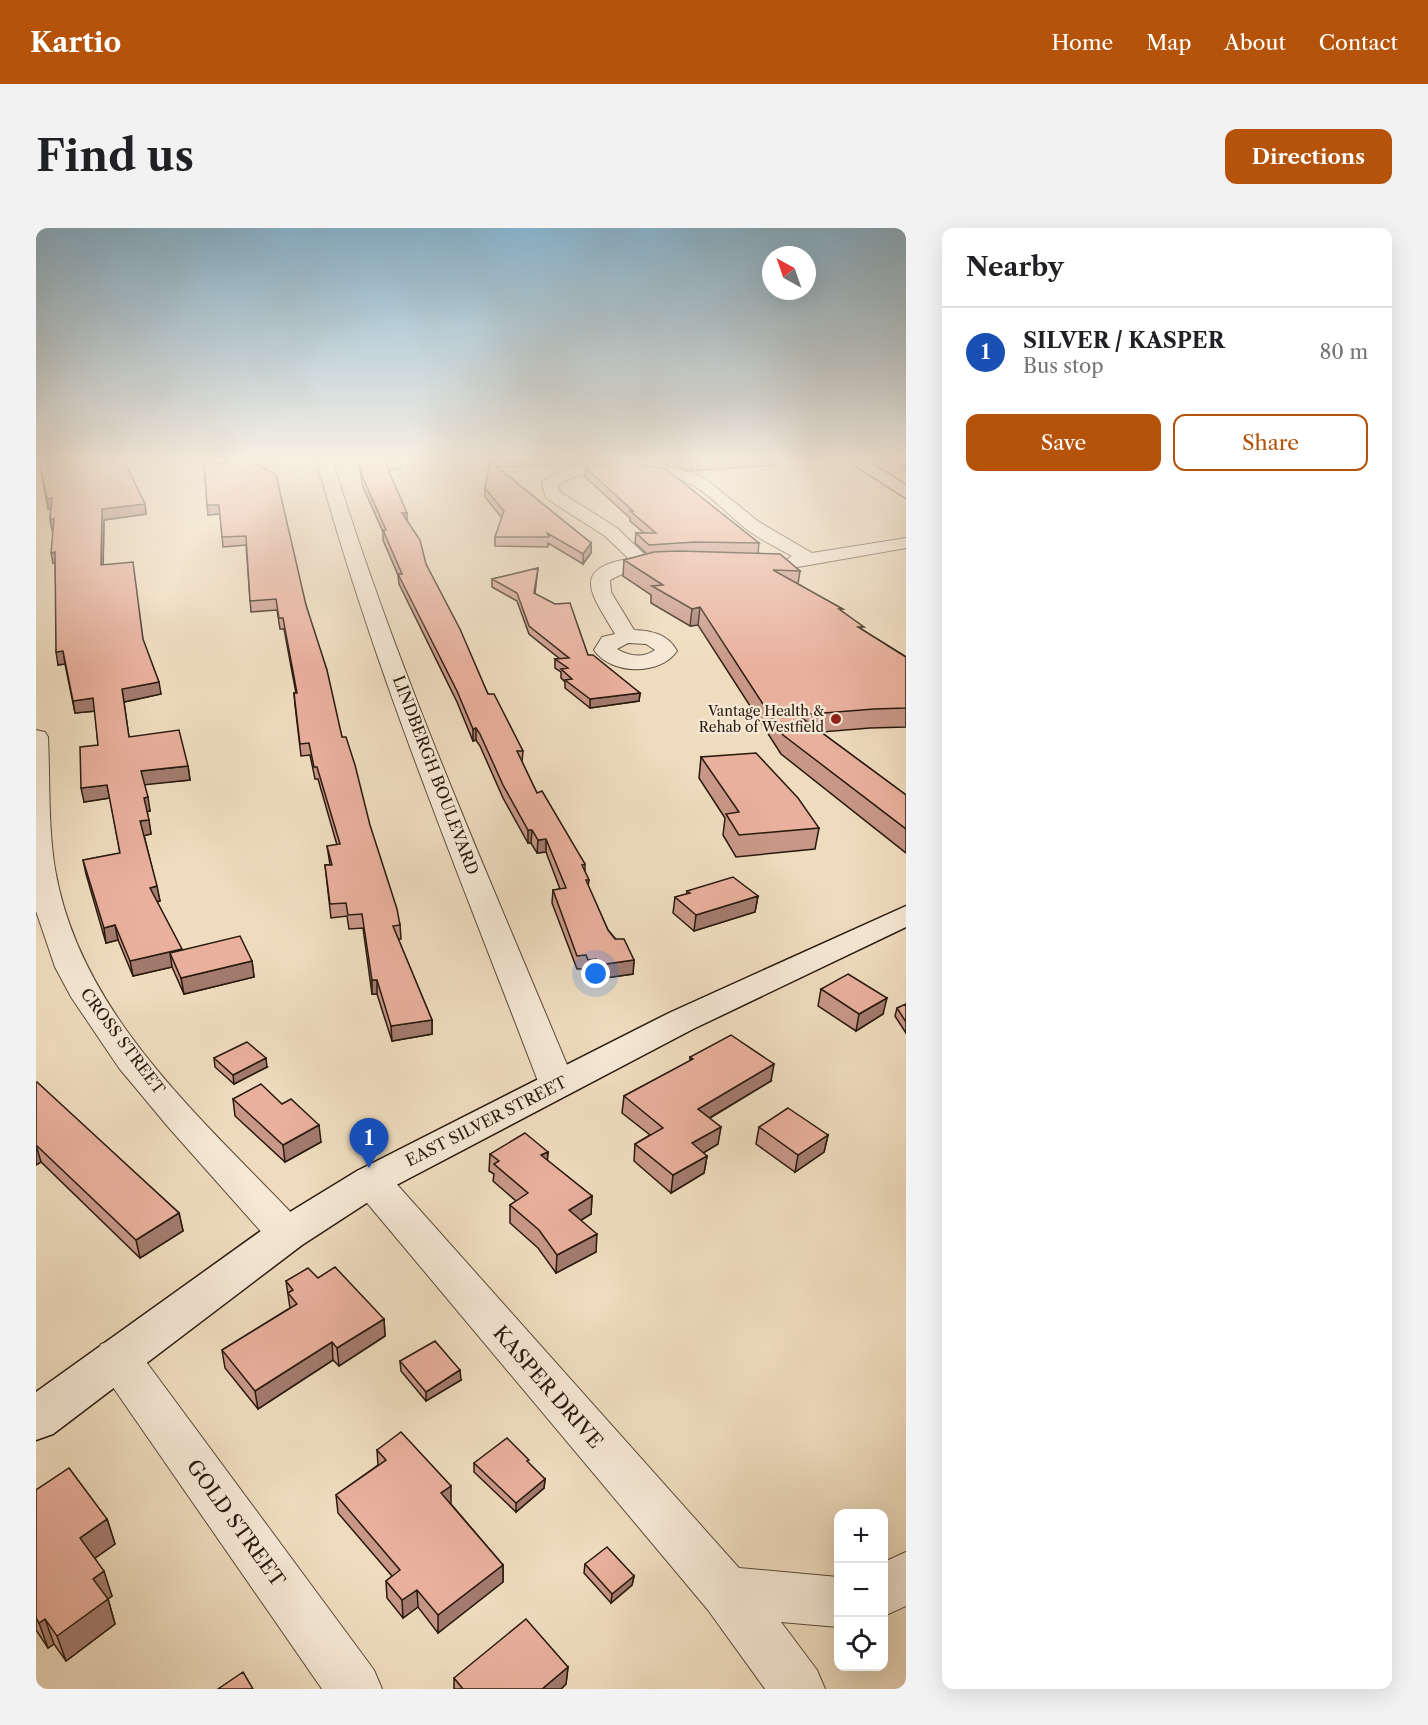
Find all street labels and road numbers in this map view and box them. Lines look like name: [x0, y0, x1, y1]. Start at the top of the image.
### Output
street label: LINDBERGH BOULEVARD: [389, 672, 483, 878]
street label: CROSS STREET: [77, 984, 169, 1098]
street label: EAST SILVER STREET: [402, 1072, 570, 1170]
street label: KASPER DRIVE: [488, 1321, 608, 1453]
street label: GOLD STREET: [182, 1455, 290, 1591]

